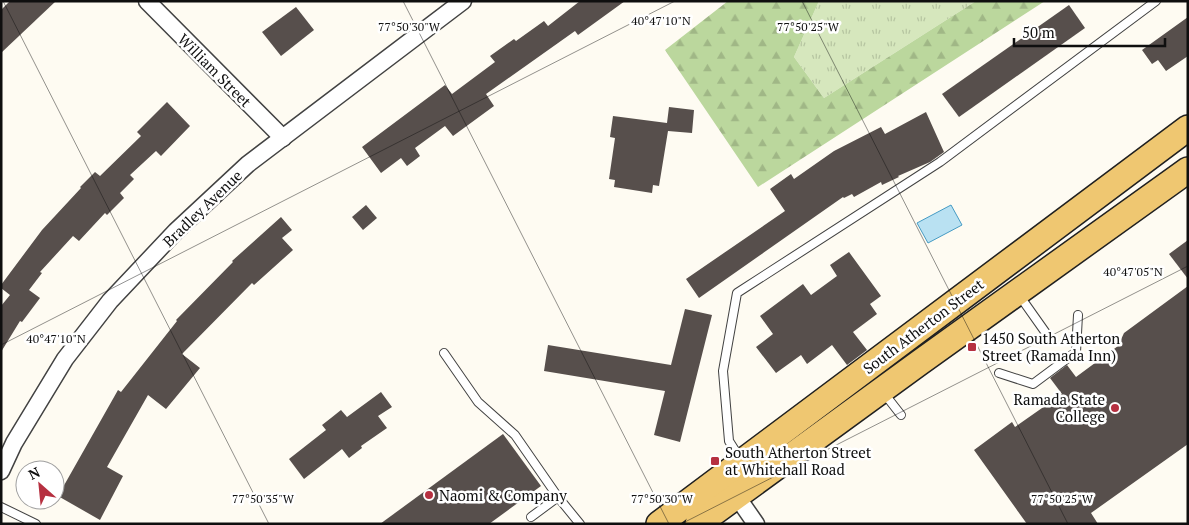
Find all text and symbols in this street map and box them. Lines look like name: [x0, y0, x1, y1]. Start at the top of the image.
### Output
text: 40°47'10"N: [631, 13, 691, 28]
scale bar: [1014, 15, 1165, 47]
text: 77°50'30"W: [378, 19, 441, 34]
text: 77°50'25"W: [777, 19, 840, 34]
text: 50 m: [1022, 22, 1055, 42]
street label: William Street: [174, 29, 256, 111]
street label: Bradley Avenue: [158, 165, 246, 251]
text: 40°47'05"N: [1103, 264, 1163, 279]
street label: South Atherton Street: [859, 274, 988, 378]
place label: 1450 South Atherton Street (Ramada Inn): [982, 328, 1120, 365]
text: 40°47'10"N: [26, 331, 86, 346]
marker: 1450 South Atherton Street (Ramada Inn): [966, 341, 978, 353]
place label: Ramada State College: [1014, 389, 1105, 426]
marker: Ramada State College: [1109, 402, 1121, 414]
place label: South Atherton Street at Whitehall Road: [725, 442, 872, 479]
marker: South Atherton Street at Whitehall Road: [709, 455, 721, 467]
north arrow: [15, 460, 65, 510]
text: N: [25, 462, 43, 484]
place label: Naomi & Company: [439, 485, 567, 505]
marker: Naomi & Company: [423, 489, 435, 501]
text: 77°50'35"W: [232, 491, 295, 506]
text: 77°50'30"W: [631, 491, 694, 506]
text: 77°50'25"W: [1031, 491, 1094, 506]

